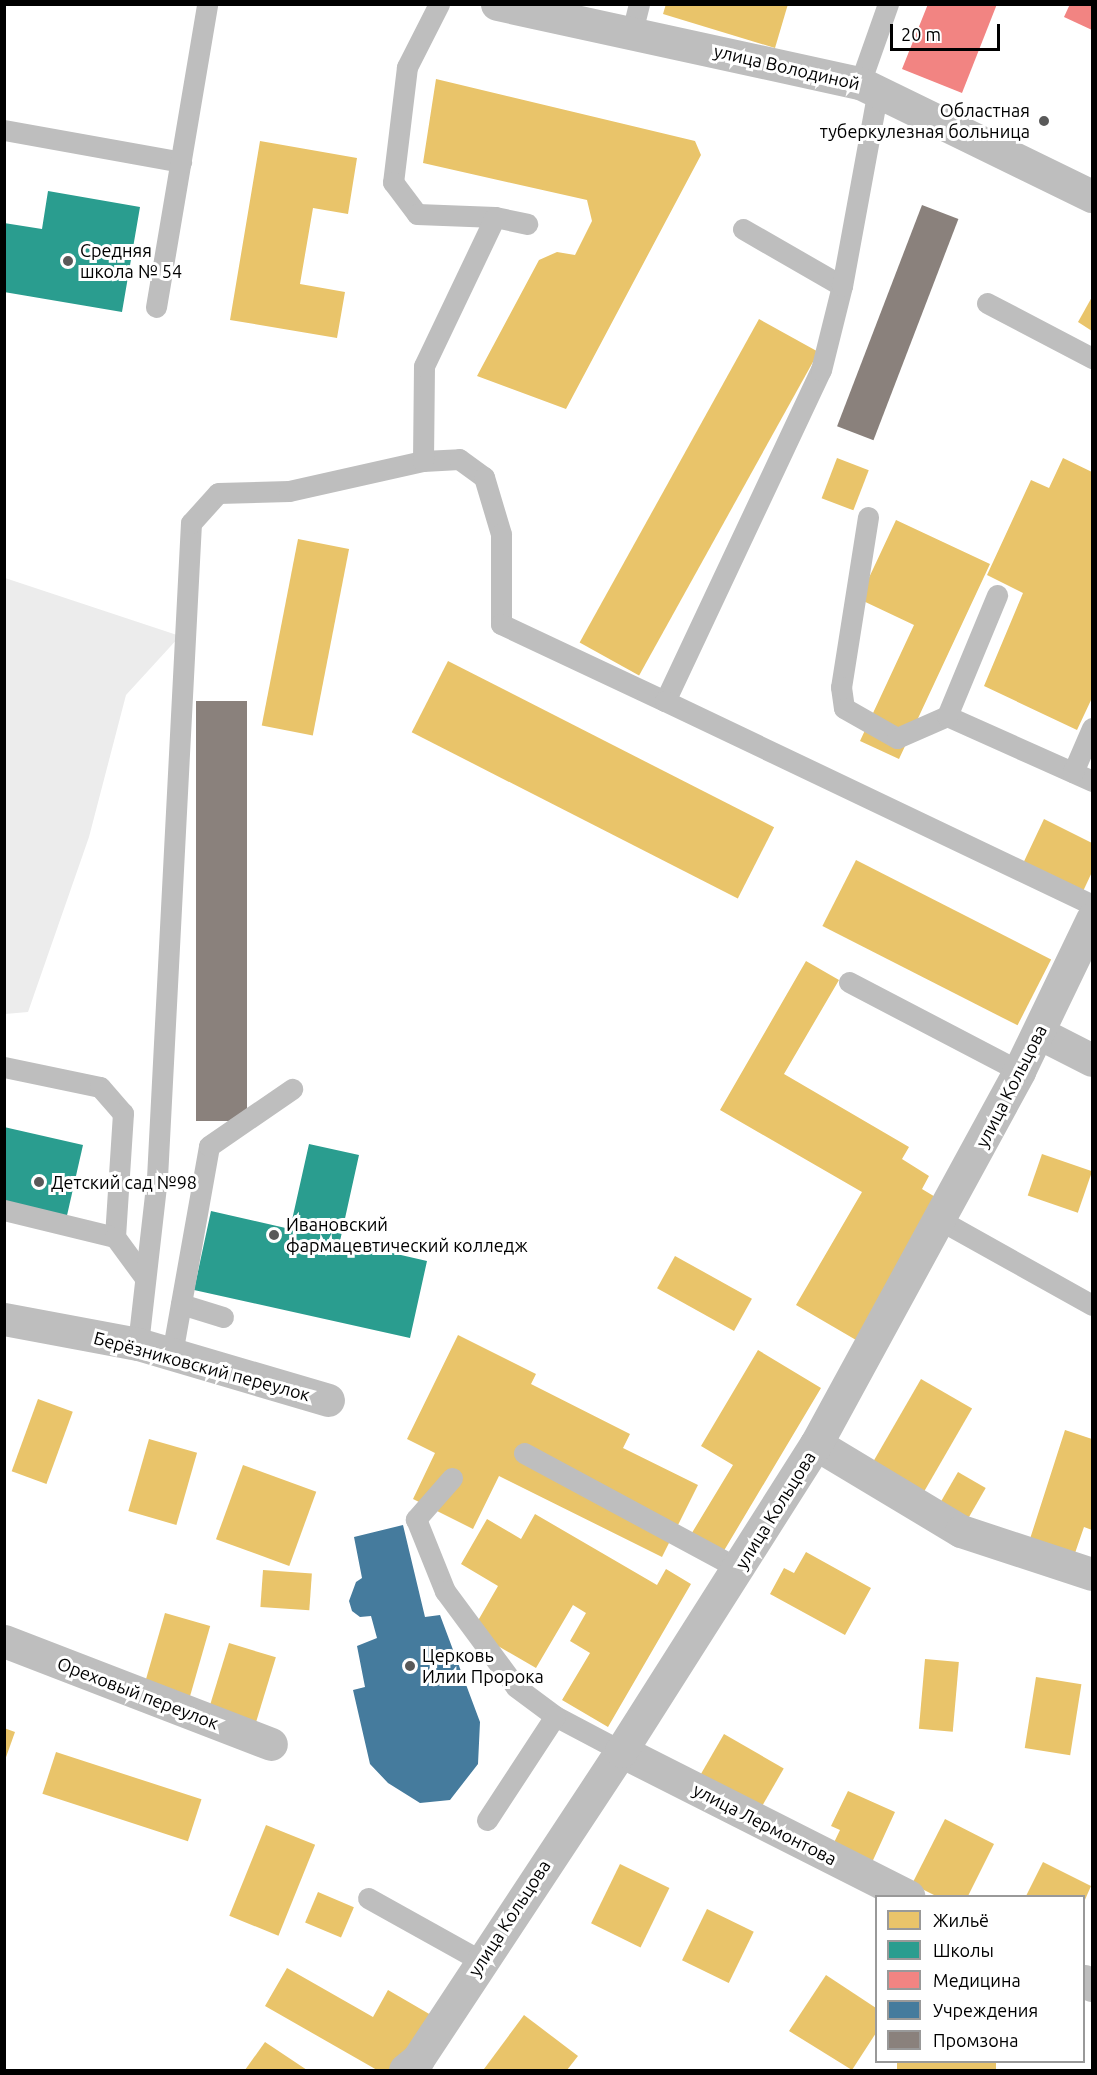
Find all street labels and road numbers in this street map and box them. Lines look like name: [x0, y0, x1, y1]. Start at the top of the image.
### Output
street label: улица Володиной: [712, 40, 862, 94]
street label: улица Кольцова: [971, 1021, 1051, 1151]
street label: Берёзниковский переулок: [91, 1327, 313, 1405]
street label: улица Кольцова: [730, 1447, 820, 1573]
street label: Ореховый переулок: [54, 1652, 222, 1734]
street label: улица Лермонтова: [690, 1778, 840, 1870]
street label: улица Кольцова: [463, 1856, 555, 1980]

